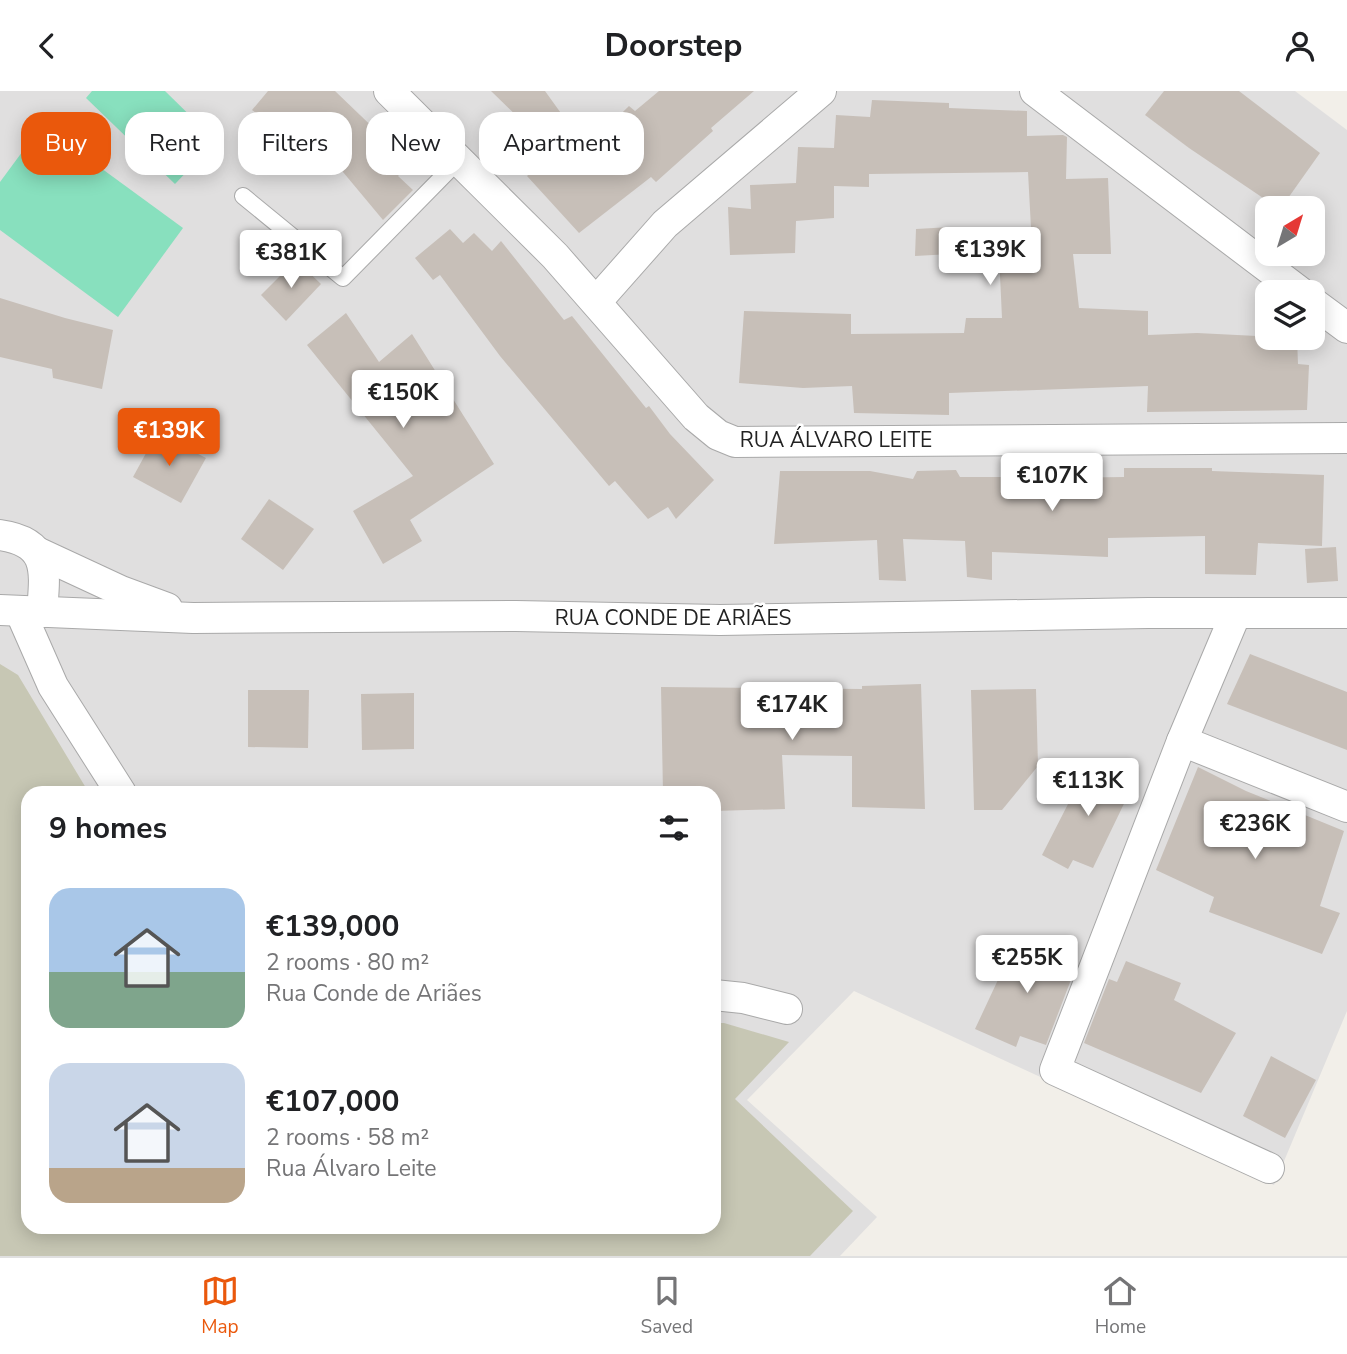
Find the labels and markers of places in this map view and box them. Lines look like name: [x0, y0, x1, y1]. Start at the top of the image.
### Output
pin: €139K: [941, 227, 1039, 287]
pin: €381K: [242, 231, 340, 290]
pin: €150K: [354, 371, 452, 430]
pin: €139K: [120, 409, 218, 468]
pin: €107K: [1003, 453, 1101, 513]
pin: €174K: [743, 683, 841, 742]
pin: €113K: [1039, 759, 1137, 818]
pin: €236K: [1206, 801, 1304, 861]
pin: €255K: [978, 935, 1076, 995]

